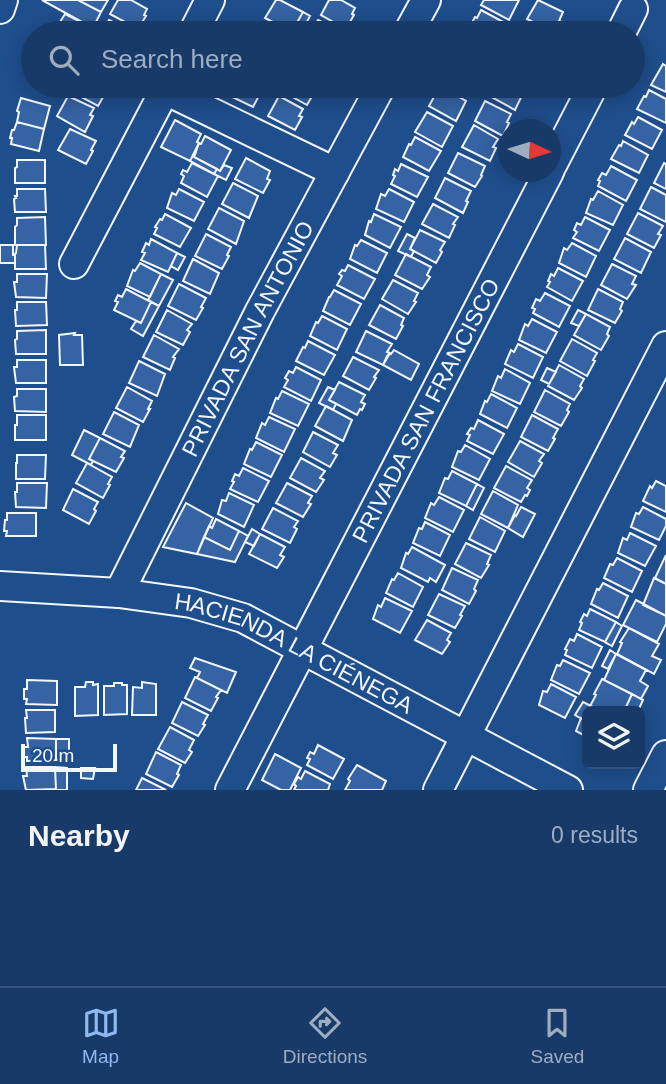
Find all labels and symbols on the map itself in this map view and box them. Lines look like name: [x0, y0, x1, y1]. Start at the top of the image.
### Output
north arrow: [498, 119, 561, 182]
street label: PRIVADA SAN ANTONIO: [176, 216, 319, 461]
street label: PRIVADA SAN FRANCISCO: [347, 274, 505, 547]
street label: HACIENDA LA CIÉNEGA: [173, 588, 418, 719]
scale bar: [21, 741, 117, 773]

